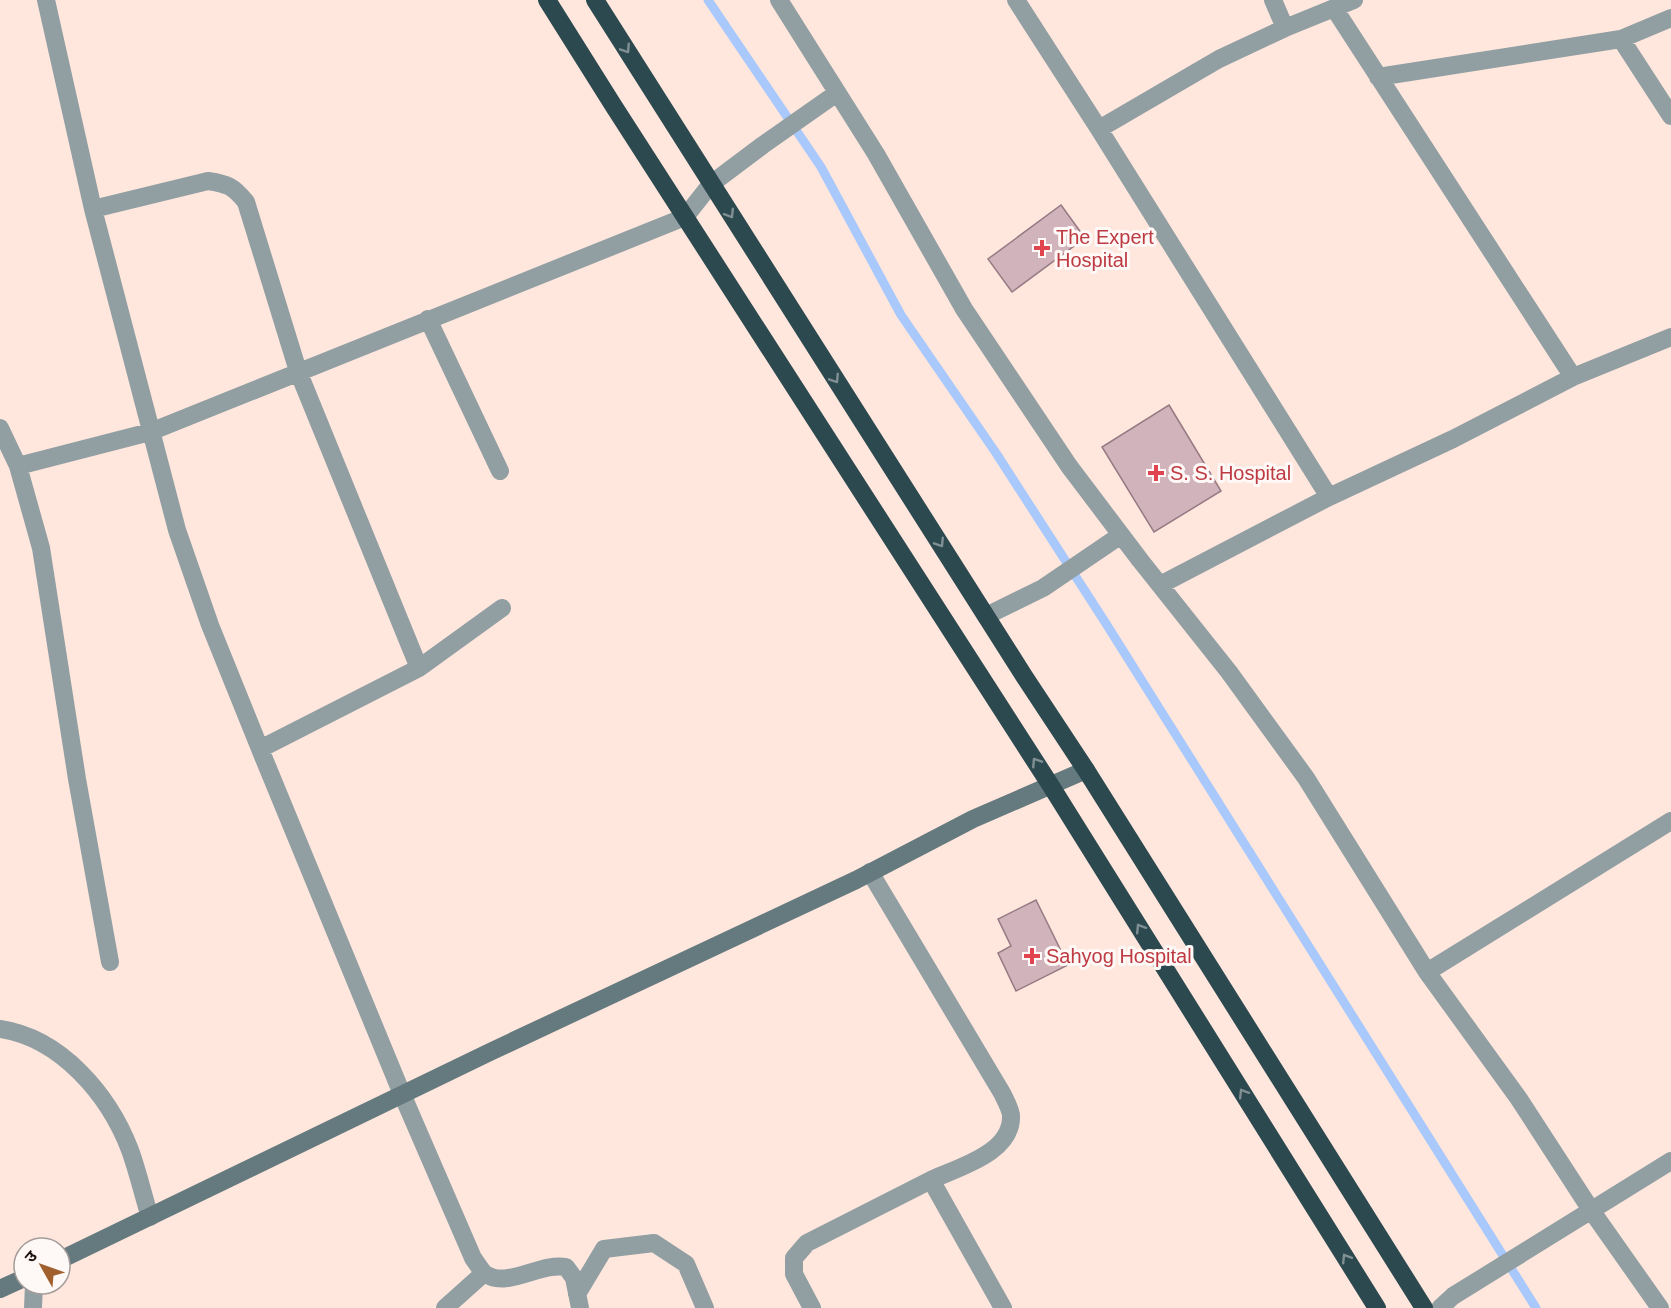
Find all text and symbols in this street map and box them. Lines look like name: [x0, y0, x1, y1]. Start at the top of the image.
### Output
one-way arrow: [619, 43, 631, 53]
one-way arrow: [723, 208, 735, 218]
place label: The Expert Hospital: [1056, 226, 1154, 271]
marker: The Expert Hospital: [1033, 239, 1051, 257]
one-way arrow: [827, 373, 839, 383]
place label: S. S. Hospital: [1170, 462, 1291, 484]
marker: S. S. Hospital: [1147, 464, 1165, 482]
one-way arrow: [932, 537, 944, 547]
one-way arrow: [1032, 758, 1043, 769]
one-way arrow: [1136, 923, 1147, 934]
place label: Sahyog Hospital: [1046, 945, 1192, 967]
marker: Sahyog Hospital: [1023, 947, 1041, 965]
one-way arrow: [1238, 1089, 1250, 1099]
north arrow: [12, 1236, 72, 1296]
text: उ: [21, 1247, 41, 1266]
one-way arrow: [1342, 1254, 1353, 1265]

